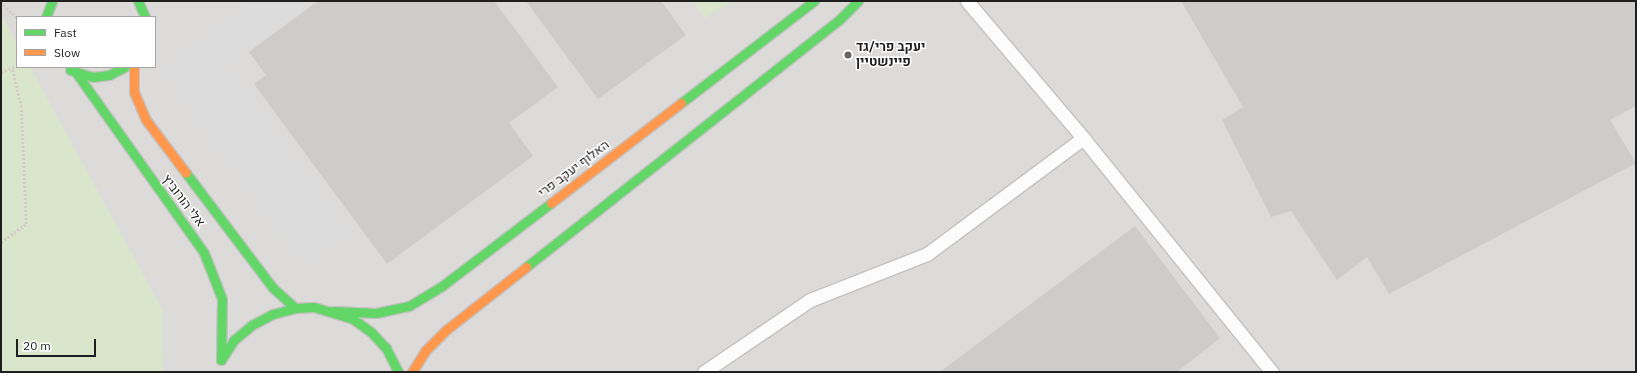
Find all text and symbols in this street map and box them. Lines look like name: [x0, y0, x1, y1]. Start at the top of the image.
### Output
legend: [16, 16, 156, 68]
text: Fast: [54, 25, 77, 40]
place label: יעקב פרי/גד פיינשטיין: [856, 40, 925, 71]
text: Slow: [54, 45, 80, 60]
marker: יעקב פרי/גד פיינשטיין: [843, 50, 853, 60]
street label: האלוף יעקב פרי: [535, 137, 613, 201]
street label: אלי הורוביץ: [158, 172, 208, 230]
scale bar: [18, 331, 98, 357]
text: 20 m: [23, 338, 51, 353]

